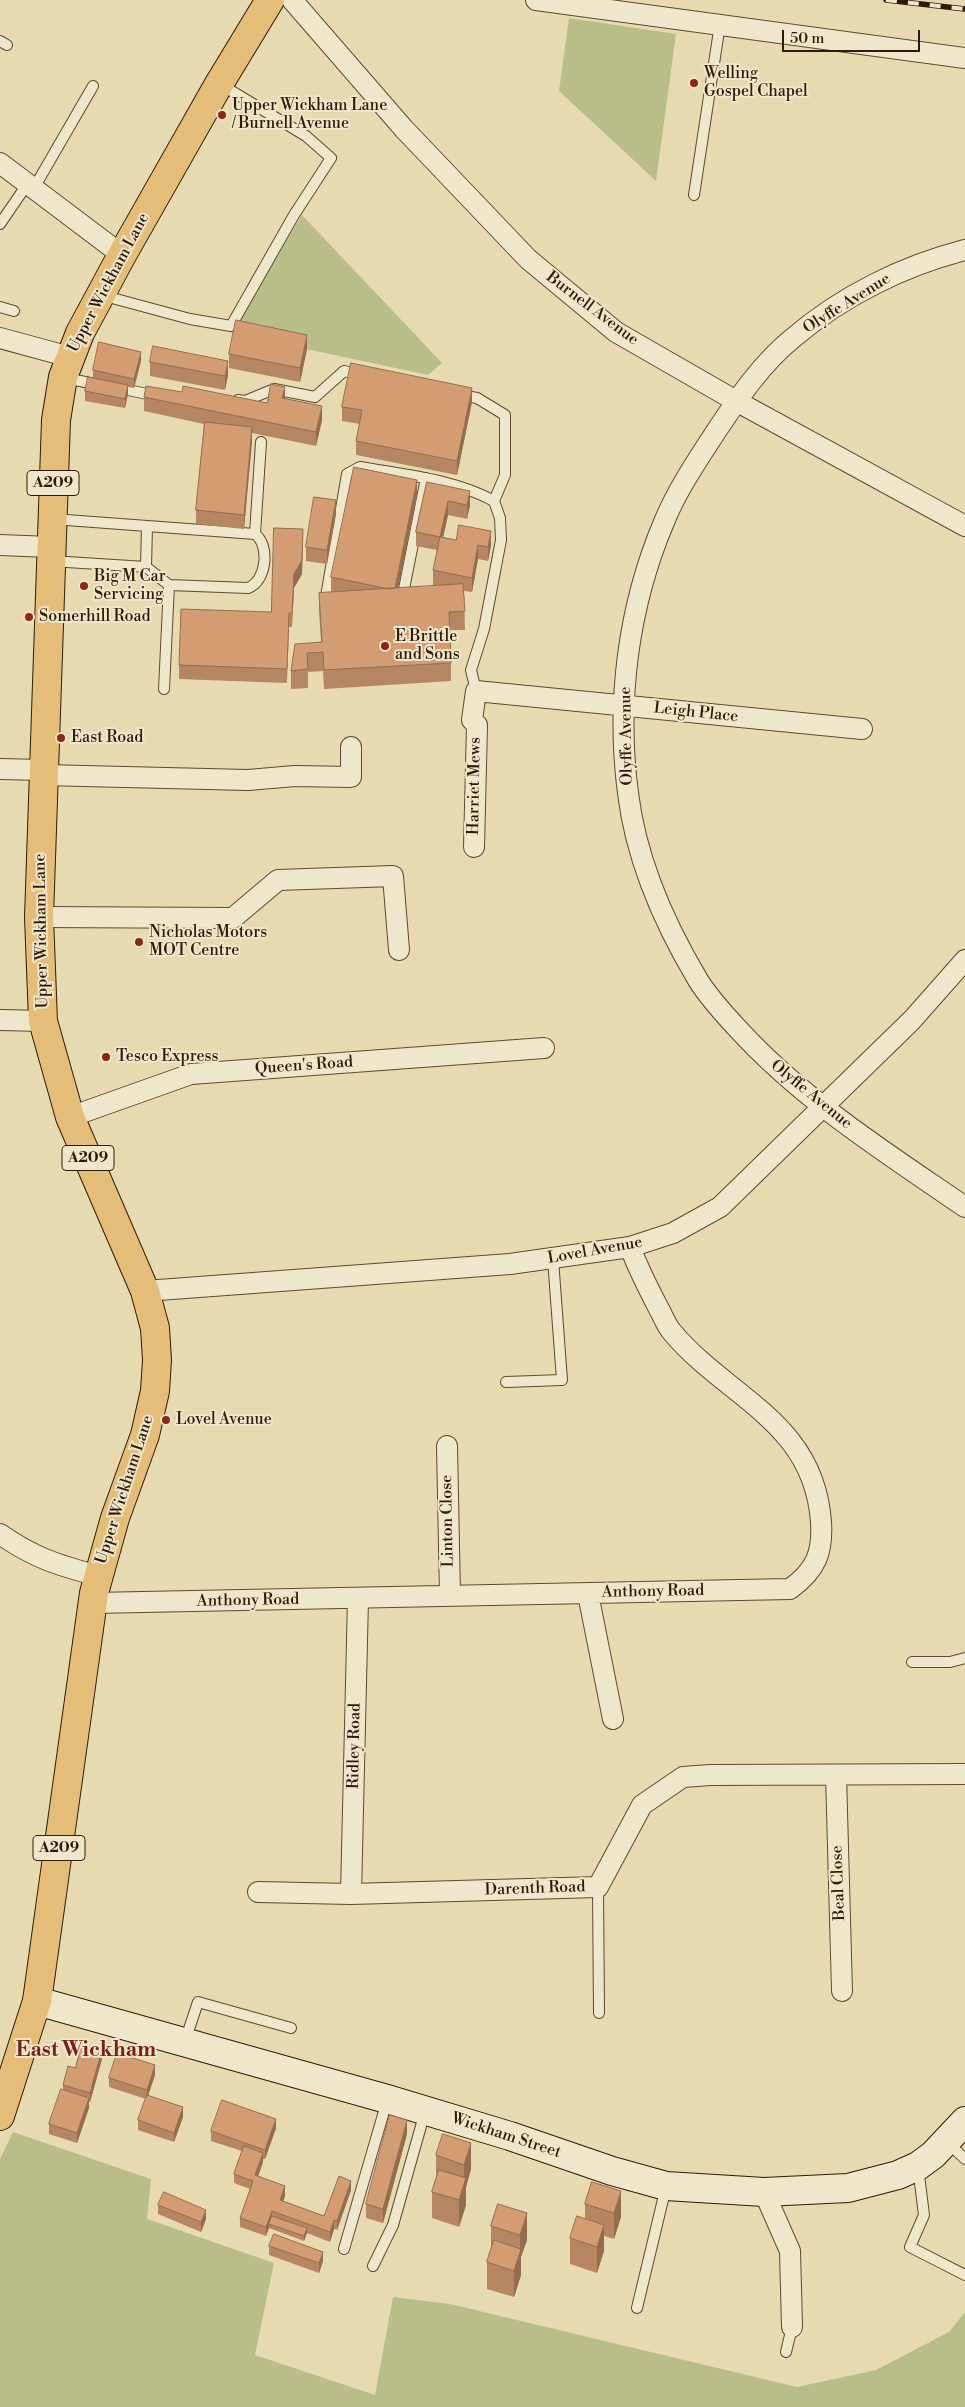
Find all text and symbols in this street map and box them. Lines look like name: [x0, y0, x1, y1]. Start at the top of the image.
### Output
scale bar: [785, 20, 922, 52]
text: 50 m: [790, 29, 824, 48]
place label: Welling Gospel Chapel: [704, 64, 808, 102]
marker: Welling Gospel Chapel: [688, 77, 700, 89]
place label: Upper Wickham Lane / Burnell Avenue: [232, 96, 387, 134]
marker: Upper Wickham Lane / Burnell Avenue: [216, 109, 228, 121]
street label: Upper Wickham Lane: [64, 210, 154, 356]
street label: Burnell Avenue: [542, 268, 642, 350]
street label: Olyffe Avenue: [800, 270, 894, 338]
road number: A209: [27, 470, 79, 496]
place label: Big M Car Servicing: [94, 567, 166, 605]
marker: Big M Car Servicing: [78, 580, 90, 592]
place label: Somerhill Road: [39, 607, 151, 627]
marker: Somerhill Road: [23, 611, 35, 623]
place label: E Brittle and Sons: [395, 627, 460, 665]
marker: E Brittle and Sons: [379, 640, 391, 652]
street label: Olyffe Avenue: [617, 686, 637, 786]
street label: Leigh Place: [653, 699, 739, 727]
place label: East Road: [71, 728, 143, 748]
marker: East Road: [55, 732, 67, 744]
street label: Harriet Mews: [465, 737, 485, 835]
street label: Upper Wickham Lane: [31, 853, 53, 1009]
place label: Nicholas Motors MOT Centre: [149, 923, 267, 961]
marker: Nicholas Motors MOT Centre: [133, 936, 145, 948]
place label: Tesco Express: [116, 1047, 219, 1067]
marker: Tesco Express: [100, 1051, 112, 1063]
street label: Queen's Road: [254, 1053, 354, 1079]
street label: Olyffe Avenue: [766, 1056, 856, 1134]
road number: A209: [62, 1146, 114, 1170]
street label: Lovel Avenue: [546, 1233, 644, 1269]
place label: Lovel Avenue: [176, 1410, 272, 1430]
street label: Upper Wickham Lane: [92, 1413, 158, 1567]
marker: Lovel Avenue: [160, 1414, 172, 1426]
street label: Linton Close: [438, 1475, 458, 1567]
street label: Anthony Road: [602, 1582, 704, 1602]
street label: Anthony Road: [197, 1591, 299, 1611]
street label: Ridley Road: [345, 1703, 365, 1789]
road number: A209: [33, 1836, 85, 1860]
street label: Beal Close: [828, 1845, 850, 1921]
street label: Darenth Road: [484, 1878, 586, 1900]
district label: East Wickham: [16, 2038, 156, 2064]
street label: Wickham Street: [449, 2109, 563, 2163]

